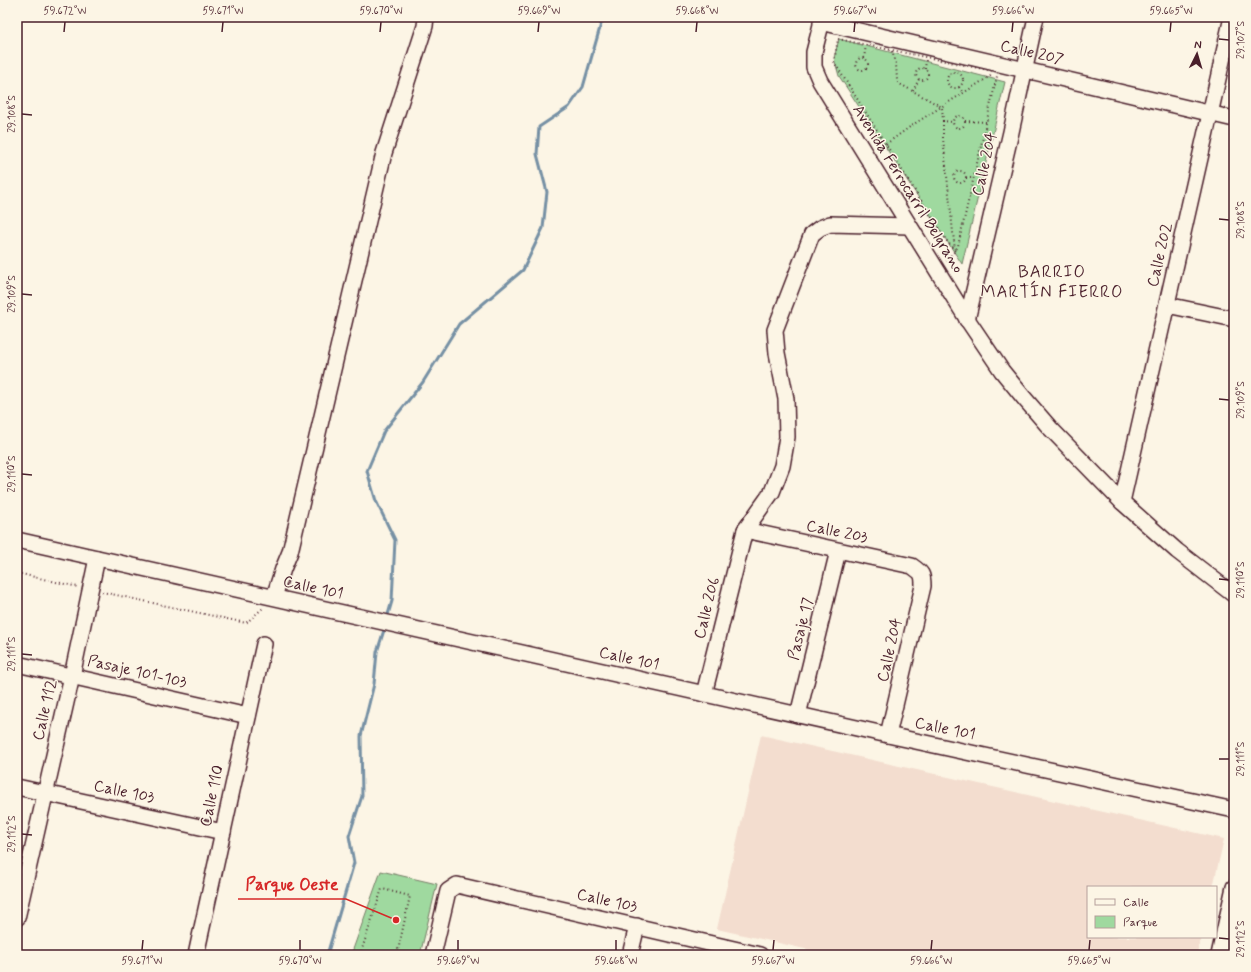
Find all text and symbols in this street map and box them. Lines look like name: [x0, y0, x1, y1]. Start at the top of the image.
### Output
text: 59.672°W: [44, 4, 86, 18]
text: 59.671°W: [203, 4, 243, 18]
text: 59.670°W: [360, 4, 402, 18]
text: 59.669°W: [518, 4, 560, 18]
text: 59.668°W: [676, 4, 718, 18]
text: 59.667°W: [834, 4, 877, 18]
text: 59.666°W: [992, 4, 1034, 18]
text: 59.665°W: [1150, 4, 1192, 18]
text: 29.107°S: [1234, 21, 1248, 59]
north arrow: [1177, 34, 1217, 74]
street label: Calle 207: [998, 35, 1066, 71]
text: N: [1194, 38, 1202, 52]
text: 29.108°S: [5, 95, 19, 133]
street label: Avenida Ferrocarril Belgrano: [847, 101, 969, 277]
street label: Calle 204: [967, 130, 1003, 198]
text: 29.108°S: [1234, 201, 1248, 239]
street label: Calle 202: [1142, 220, 1178, 289]
district label: BARRIO MARTÍN FIERRO: [981, 261, 1123, 303]
text: 29.109°S: [5, 275, 19, 313]
text: 29.109°S: [1234, 381, 1248, 419]
text: 29.110°S: [5, 455, 19, 492]
street label: Calle 203: [804, 515, 870, 549]
text: 29.110°S: [1234, 561, 1248, 598]
street label: Calle 101: [281, 571, 345, 605]
street label: Calle 206: [689, 575, 725, 641]
street label: Pasaje 17: [783, 596, 819, 662]
street label: Calle 204: [872, 616, 908, 684]
text: 29.111°S: [5, 636, 19, 671]
street label: Calle 101: [597, 642, 661, 676]
street label: Pasaje 101-103: [85, 650, 189, 694]
street label: Calle 112: [28, 677, 62, 743]
street label: Calle 101: [913, 712, 977, 746]
text: 29.111°S: [1234, 741, 1248, 776]
street label: Calle 110: [195, 763, 229, 829]
street label: Calle 103: [92, 775, 157, 809]
text: 29.112°S: [5, 815, 19, 852]
callout: Parque Oeste: [238, 870, 346, 899]
text: Parque Oeste: [246, 874, 339, 897]
street label: Calle 103: [575, 884, 640, 918]
legend: [1087, 886, 1217, 938]
text: Calle: [1123, 895, 1149, 911]
text: Parque: [1123, 915, 1158, 931]
text: 29.112°S: [1234, 920, 1248, 957]
text: 59.671°W: [122, 954, 162, 968]
text: 59.670°W: [279, 954, 321, 968]
text: 59.669°W: [437, 954, 479, 968]
text: 59.668°W: [595, 954, 637, 968]
text: 59.667°W: [752, 954, 795, 968]
text: 59.666°W: [910, 954, 952, 968]
text: 59.665°W: [1068, 954, 1110, 968]

